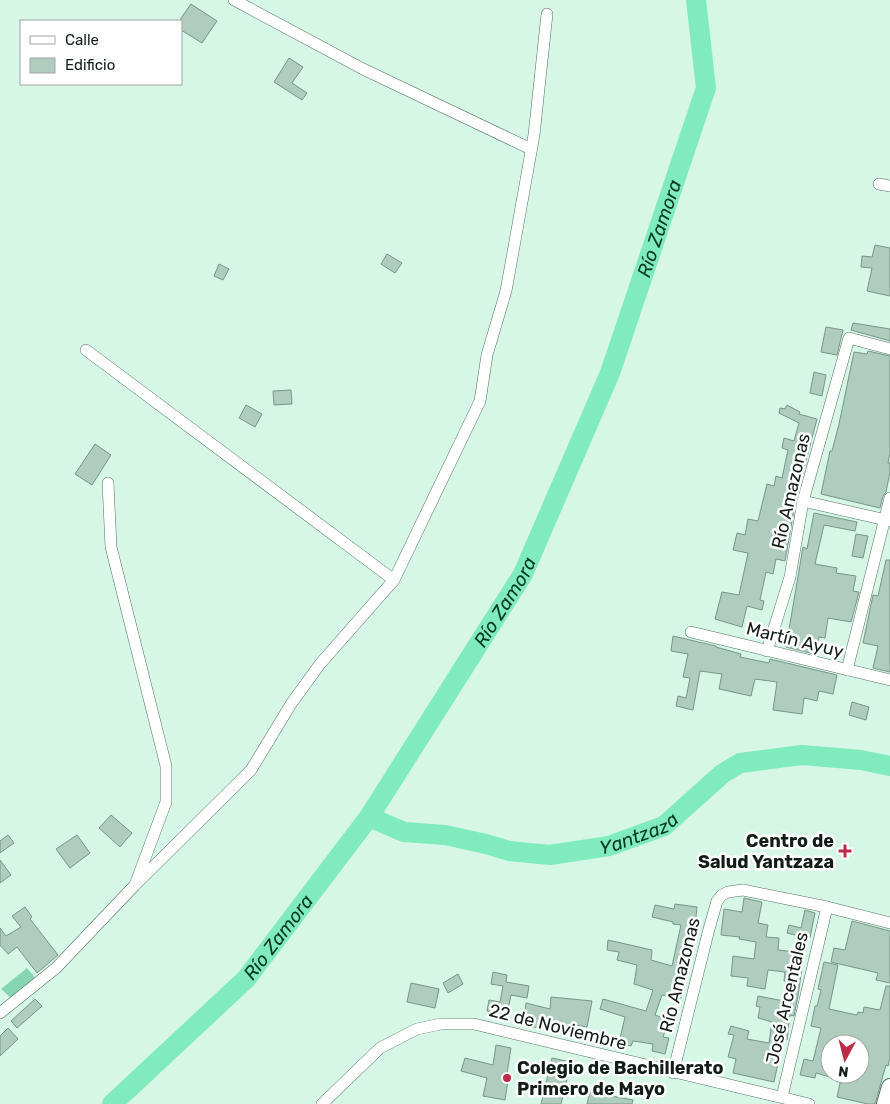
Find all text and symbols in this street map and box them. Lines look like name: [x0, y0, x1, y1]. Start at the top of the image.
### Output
legend: [20, 20, 182, 85]
text: Calle: [65, 31, 99, 49]
text: Edificio: [65, 56, 115, 74]
water label: Río Zamora: [632, 177, 686, 280]
street label: Río Amazonas: [767, 431, 815, 551]
water label: Río Zamora: [468, 554, 540, 651]
street label: Martín Ayuy: [744, 617, 846, 663]
water label: Yantzaza: [598, 807, 683, 859]
place label: Centro de Salud Yantzaza: [698, 830, 834, 873]
marker: Centro de Salud Yantzaza: [838, 844, 852, 858]
water label: Río Zamora: [238, 890, 318, 984]
street label: Río Amazonas: [655, 915, 705, 1035]
street label: José Arcentales: [761, 930, 813, 1066]
street label: 22 de Noviembre: [487, 999, 629, 1055]
north arrow: [820, 1034, 870, 1084]
place label: Colegio de Bachillerato Primero de Mayo: [517, 1057, 723, 1100]
text: N: [837, 1062, 850, 1080]
marker: Colegio de Bachillerato Primero de Mayo: [501, 1072, 513, 1084]

